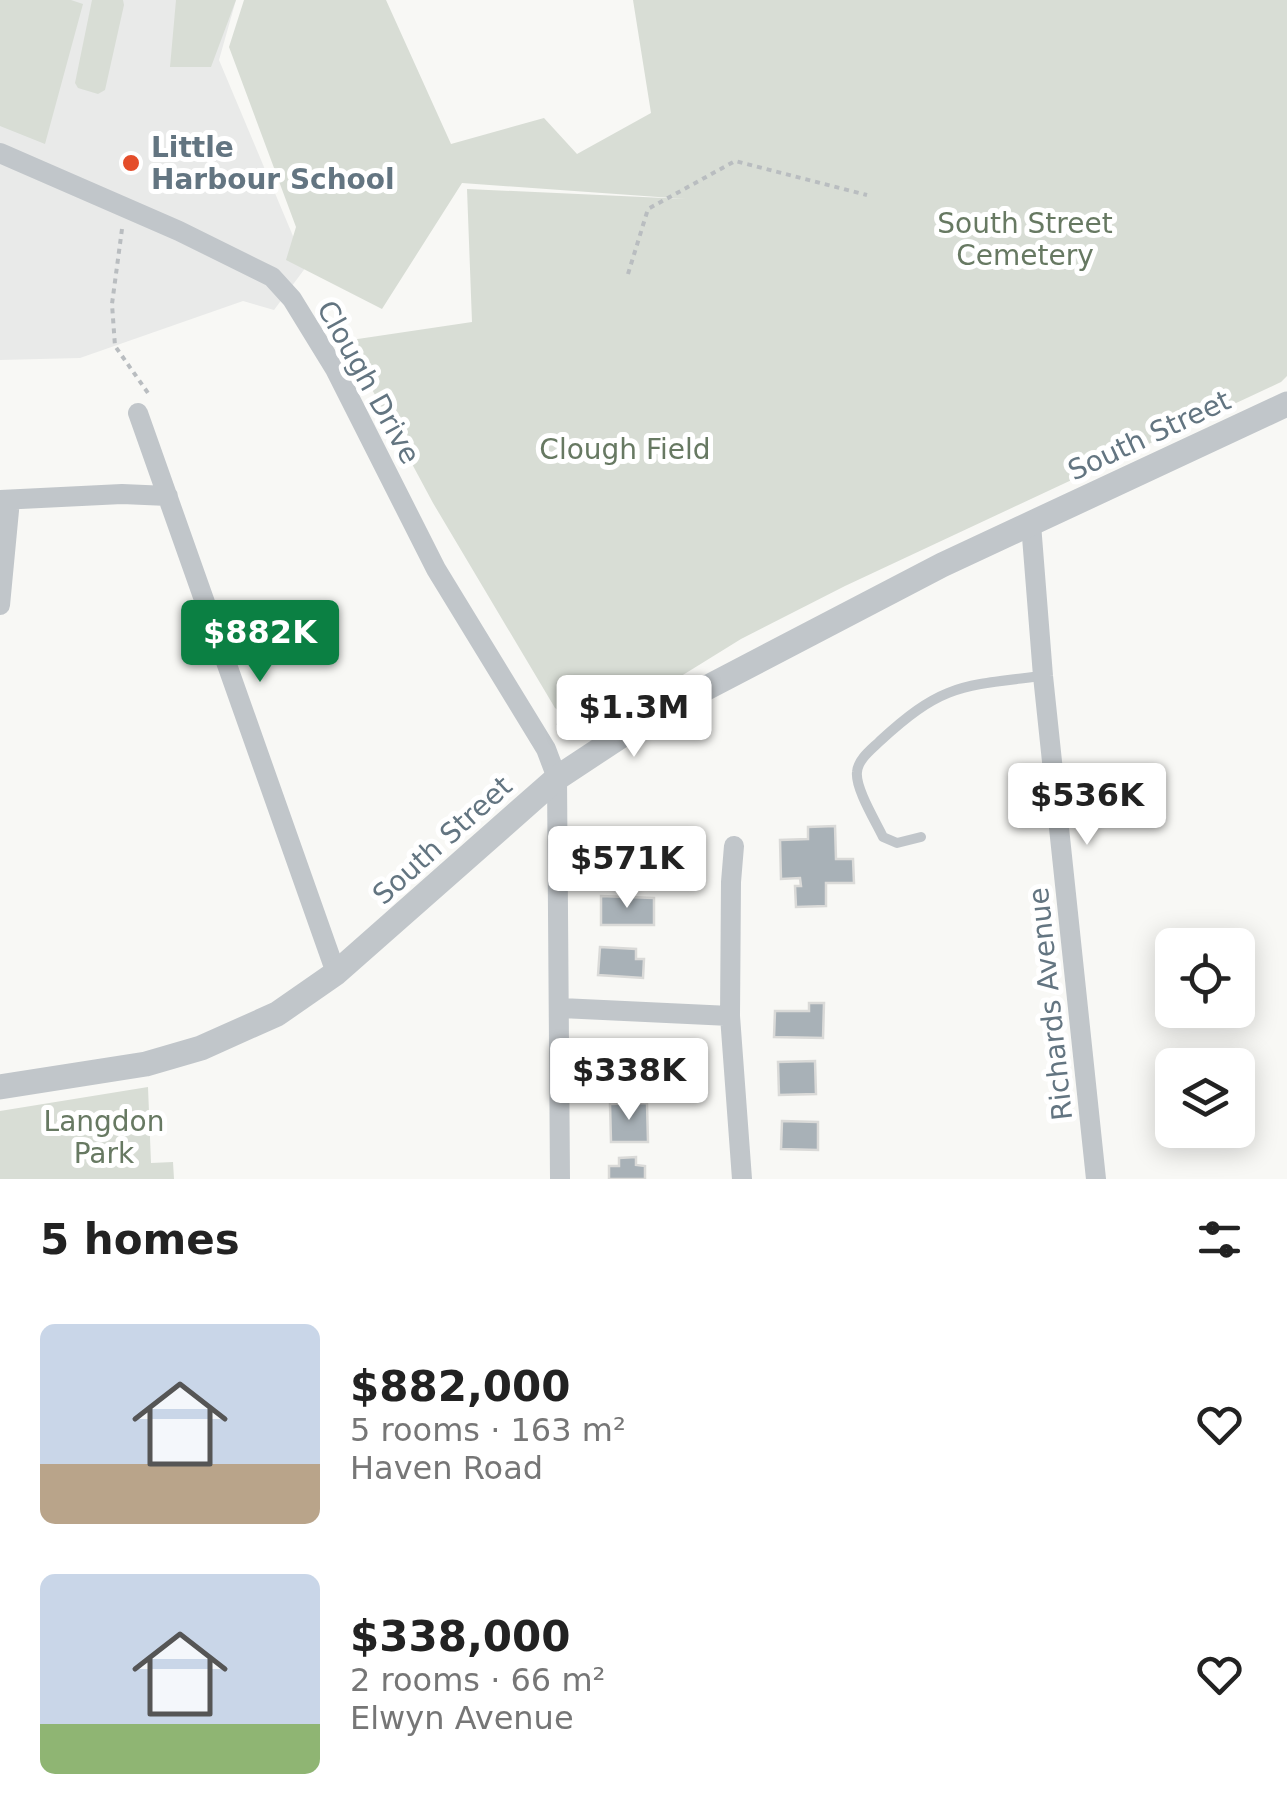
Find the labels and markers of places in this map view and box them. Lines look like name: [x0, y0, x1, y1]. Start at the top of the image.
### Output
place label: Little Harbour School: [151, 131, 395, 196]
marker: Little Harbour School: [120, 152, 142, 174]
pin: $882K: [190, 600, 330, 685]
pin: $1.3M: [564, 675, 704, 760]
pin: $536K: [1017, 763, 1157, 848]
pin: $571K: [557, 826, 697, 911]
pin: $338K: [559, 1038, 699, 1123]

